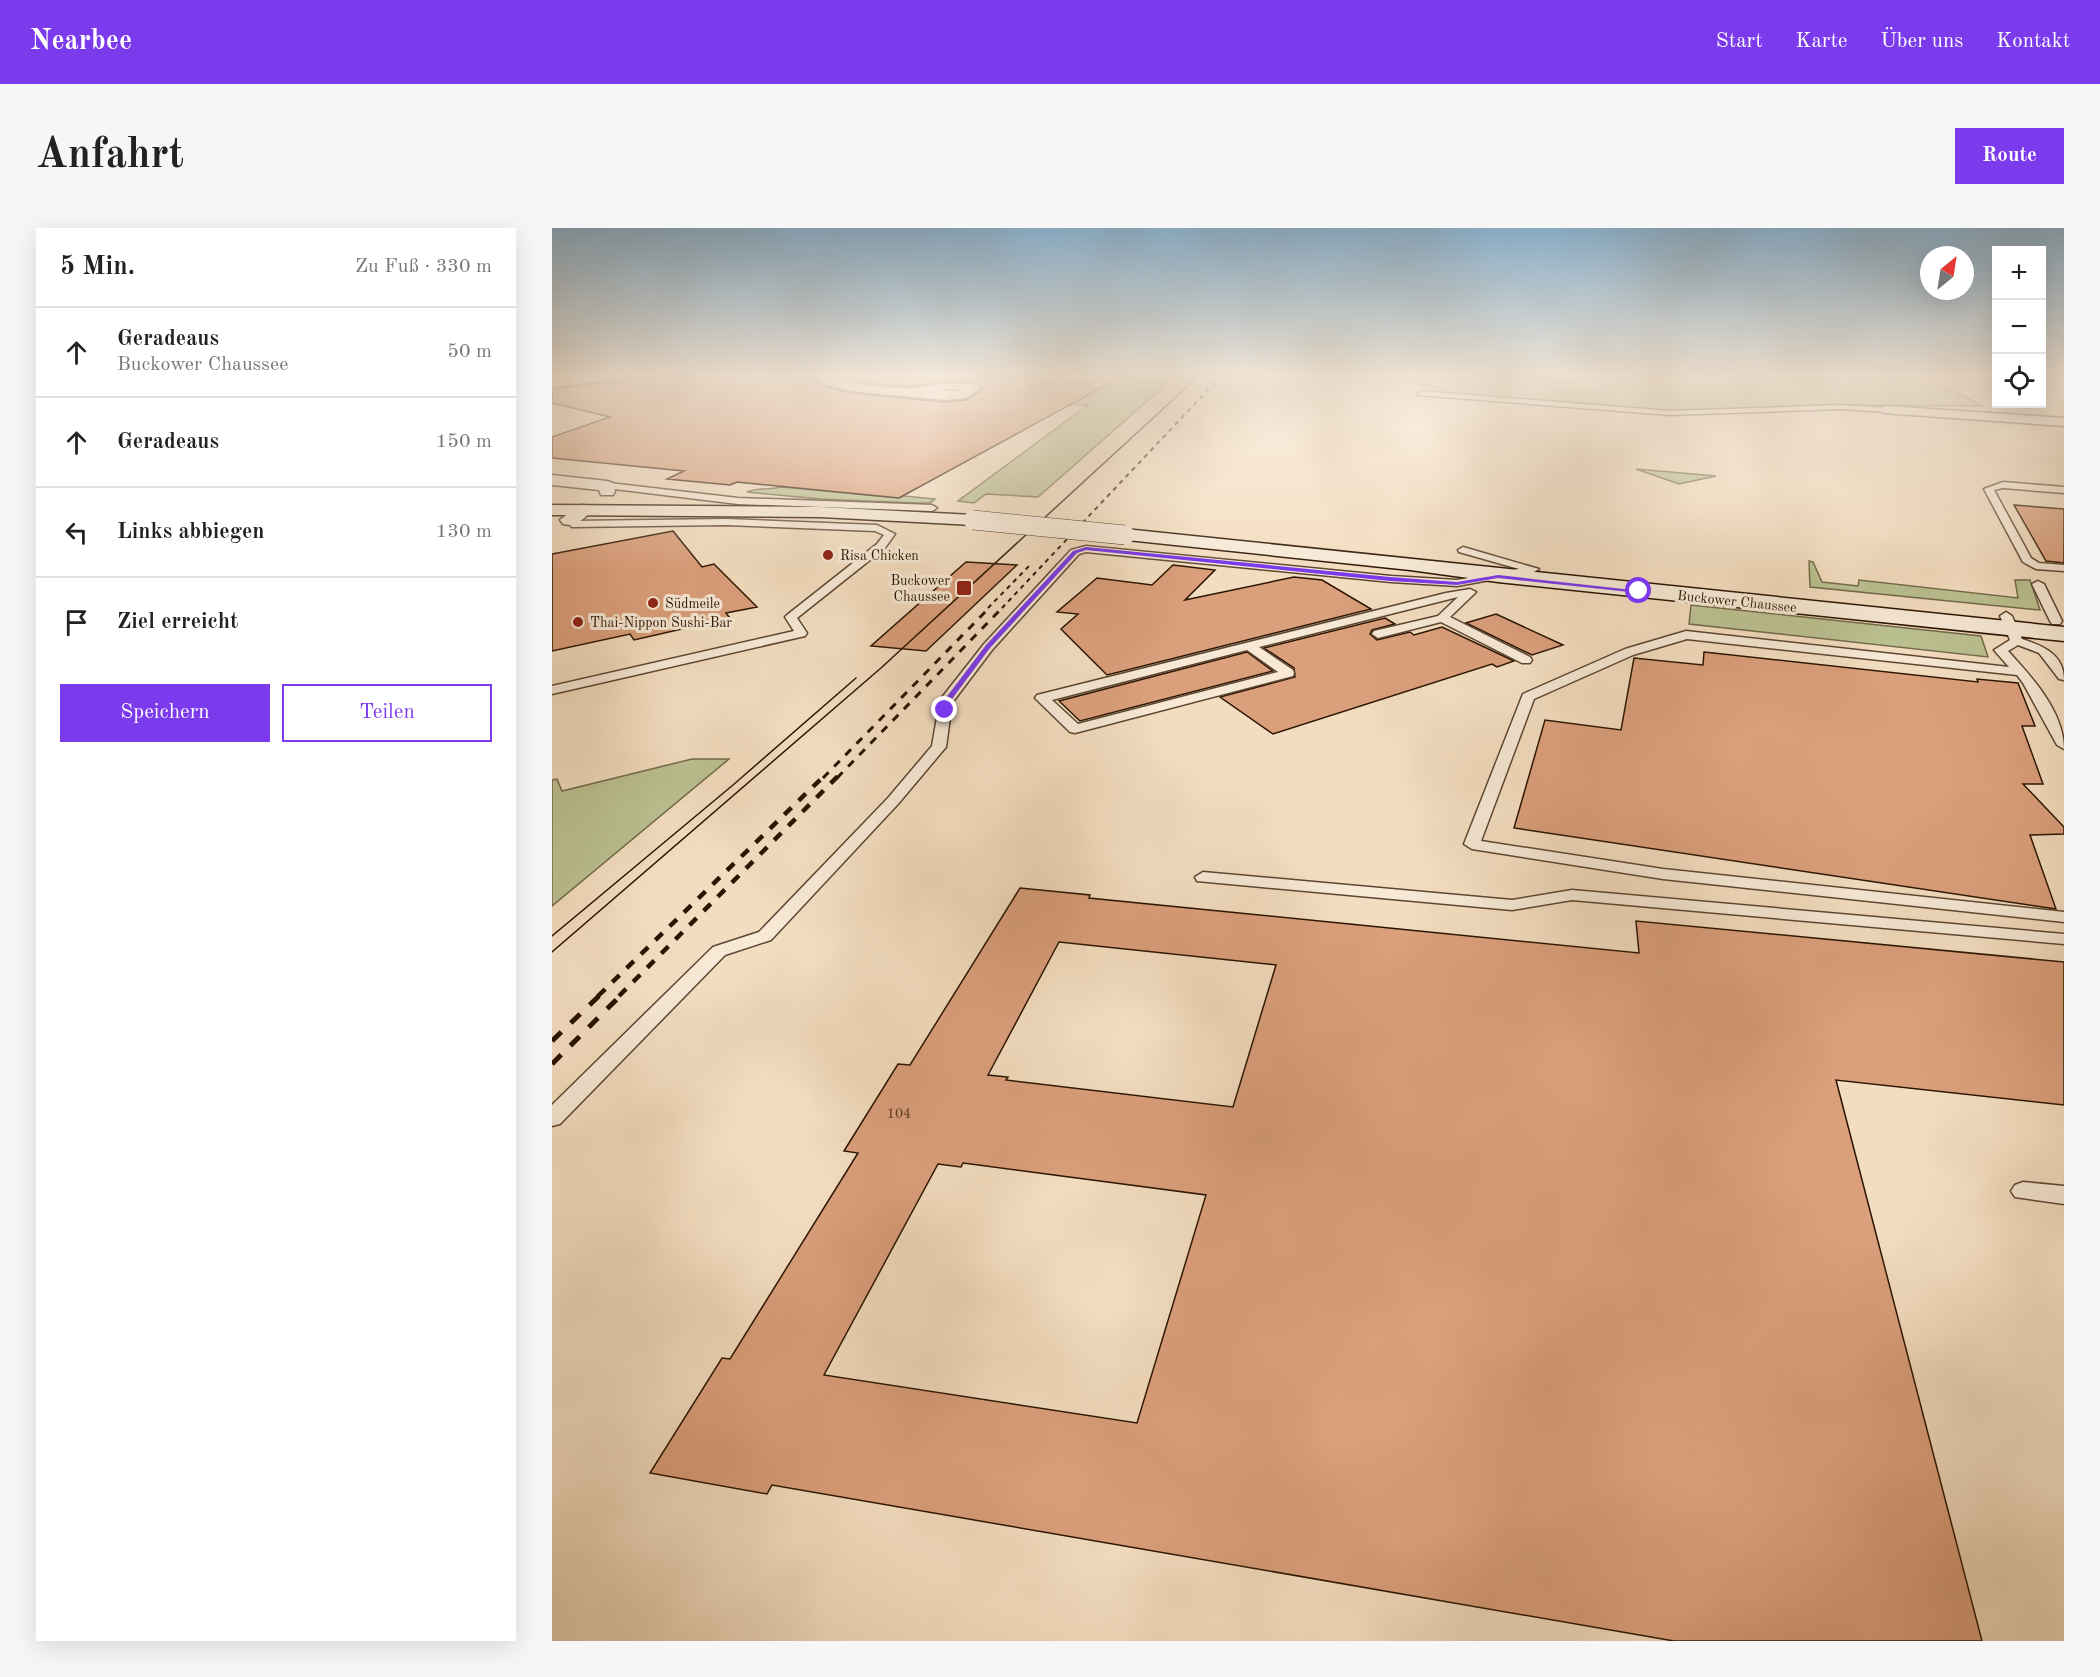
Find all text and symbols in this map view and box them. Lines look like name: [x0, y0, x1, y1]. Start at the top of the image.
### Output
text: Nearbee: [30, 28, 132, 56]
text: Start: [1716, 31, 1763, 52]
text: Karte: [1796, 31, 1847, 52]
text: Über uns: [1880, 31, 1963, 52]
text: Kontakt: [1996, 31, 2070, 52]
button: Route: [1955, 128, 2064, 184]
text: Anfahrt: [36, 135, 184, 177]
north arrow: [1920, 246, 1974, 300]
map controls: [1992, 246, 2046, 408]
button: +: [1992, 246, 2046, 300]
text: 5 Min.: [60, 254, 135, 280]
text: Zu Fuß · 330 m: [355, 257, 492, 277]
button: −: [1992, 300, 2046, 354]
text: Geradeaus: [117, 328, 219, 350]
icon: ahead: [60, 336, 93, 369]
text: 50 m: [447, 342, 492, 362]
button: locate: [1992, 354, 2046, 408]
text: Buckower Chaussee: [117, 355, 288, 375]
icon: ahead: [60, 426, 93, 459]
text: Geradeaus: [117, 431, 219, 453]
text: 150 m: [436, 432, 492, 452]
icon: left: [60, 516, 93, 549]
text: Links abbiegen: [117, 521, 265, 543]
text: 130 m: [436, 522, 492, 542]
marker: Risa Chicken: [821, 548, 835, 562]
place label: Risa Chicken: [840, 549, 919, 563]
place label: Buckower Chaussee: [890, 574, 950, 604]
route start: [1625, 577, 1651, 603]
marker: Buckower Chaussee: [955, 579, 973, 597]
street label: Buckower Chaussee: [1677, 589, 1797, 615]
marker: Südmeile: [646, 596, 660, 610]
place label: Südmeile: [665, 597, 720, 611]
icon: arrive: [60, 606, 93, 639]
text: Ziel erreicht: [117, 611, 238, 633]
marker: Thai-Nippon Sushi-Bar: [571, 615, 585, 629]
place label: Thai-Nippon Sushi-Bar: [590, 616, 732, 630]
button: Speichern: [60, 684, 270, 742]
button: Teilen: [282, 684, 492, 742]
route end: [931, 696, 957, 722]
house number: 104: [887, 1107, 911, 1121]

